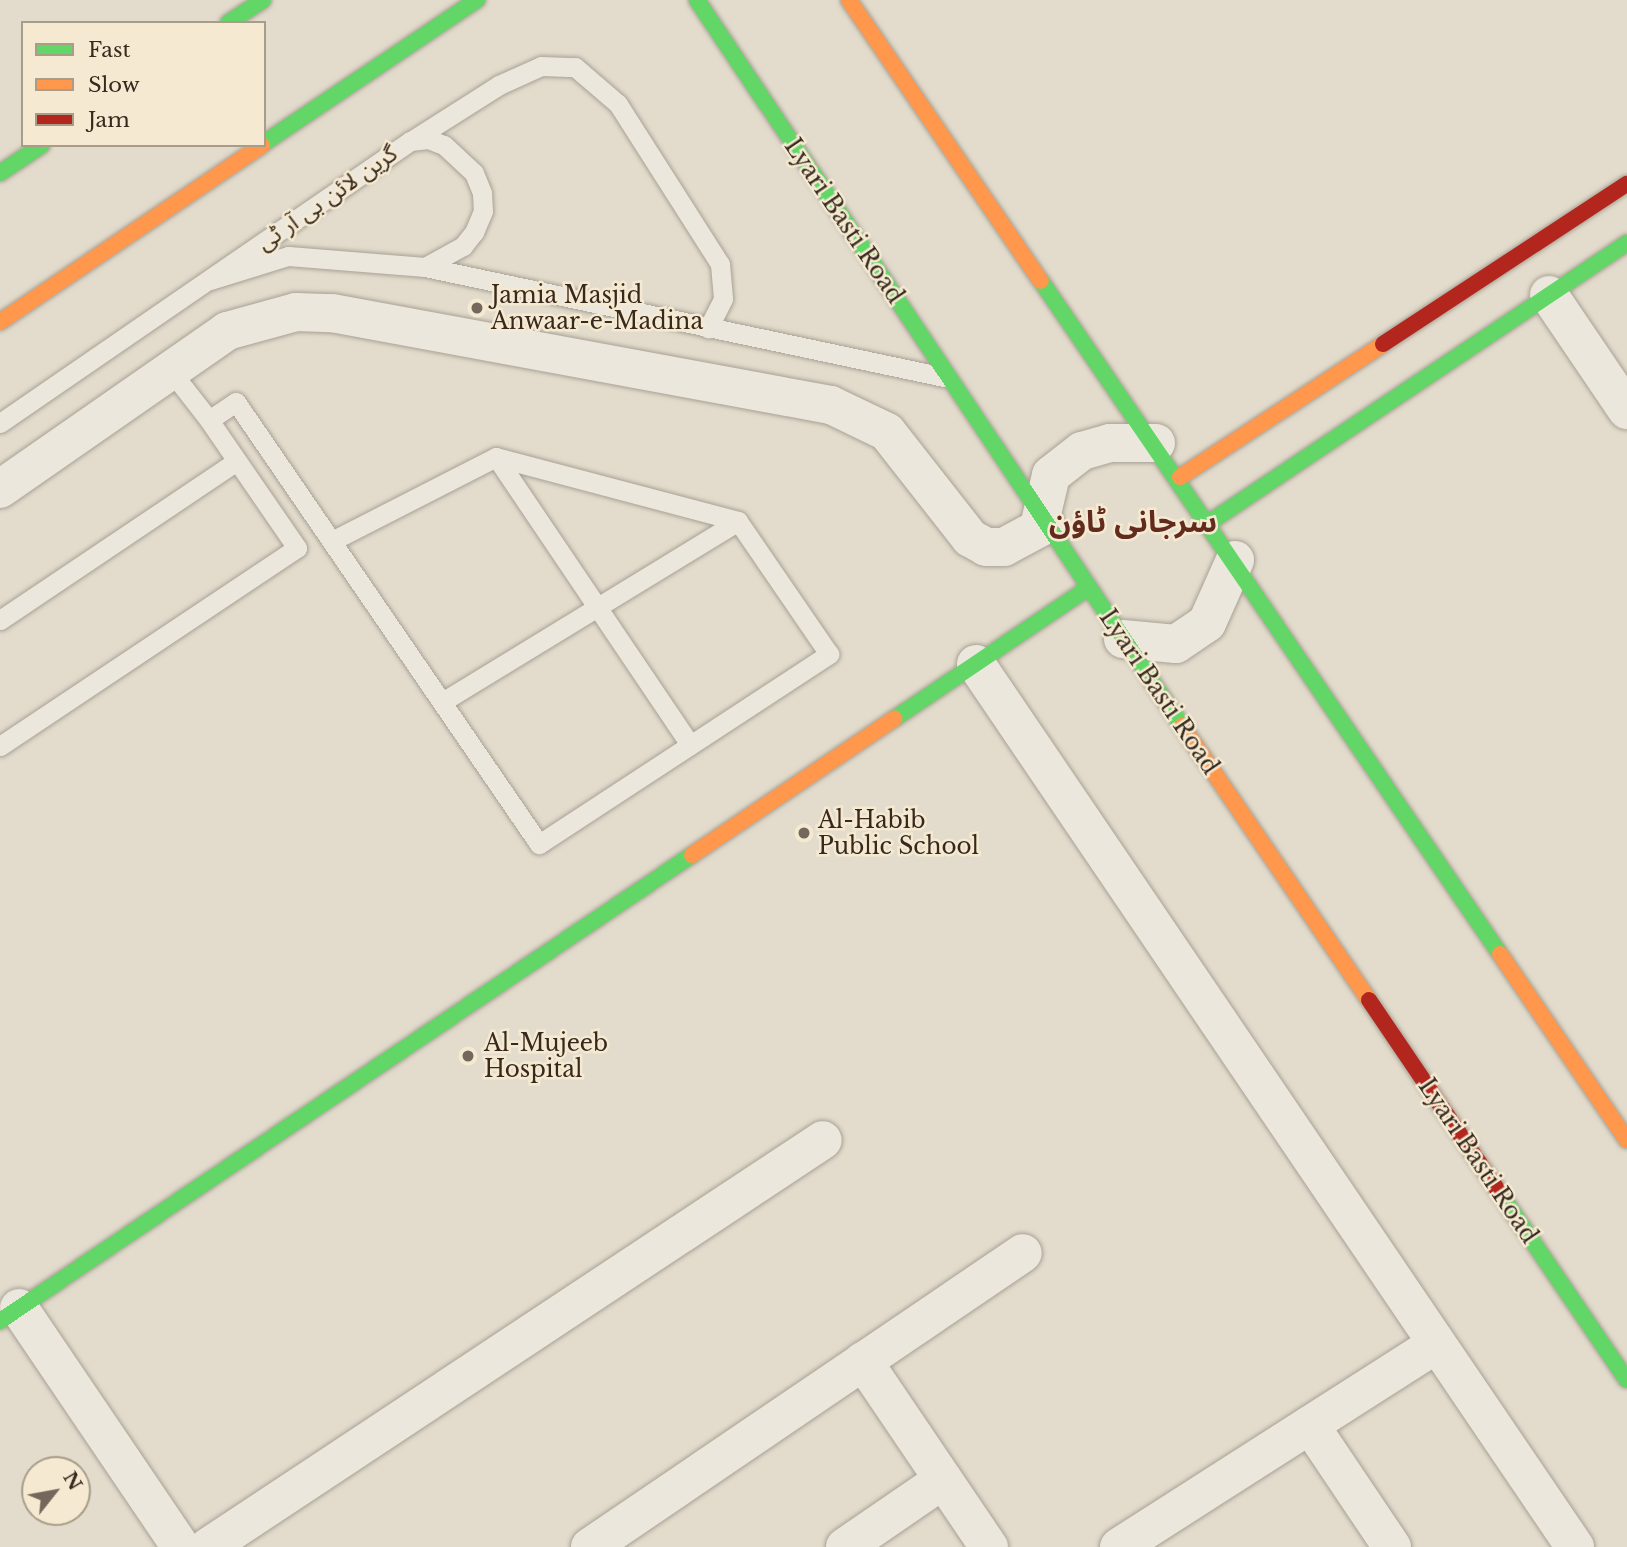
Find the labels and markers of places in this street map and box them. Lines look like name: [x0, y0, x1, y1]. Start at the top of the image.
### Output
place label: Jamia Masjid Anwaar-e-Madina: [491, 281, 703, 335]
marker: Jamia Masjid Anwaar-e-Madina: [469, 300, 485, 316]
place label: Al-Habib Public School: [818, 806, 979, 860]
marker: Al-Habib Public School: [796, 825, 812, 841]
place label: Al-Mujeeb Hospital: [484, 1029, 608, 1083]
marker: Al-Mujeeb Hospital: [458, 1046, 478, 1066]

